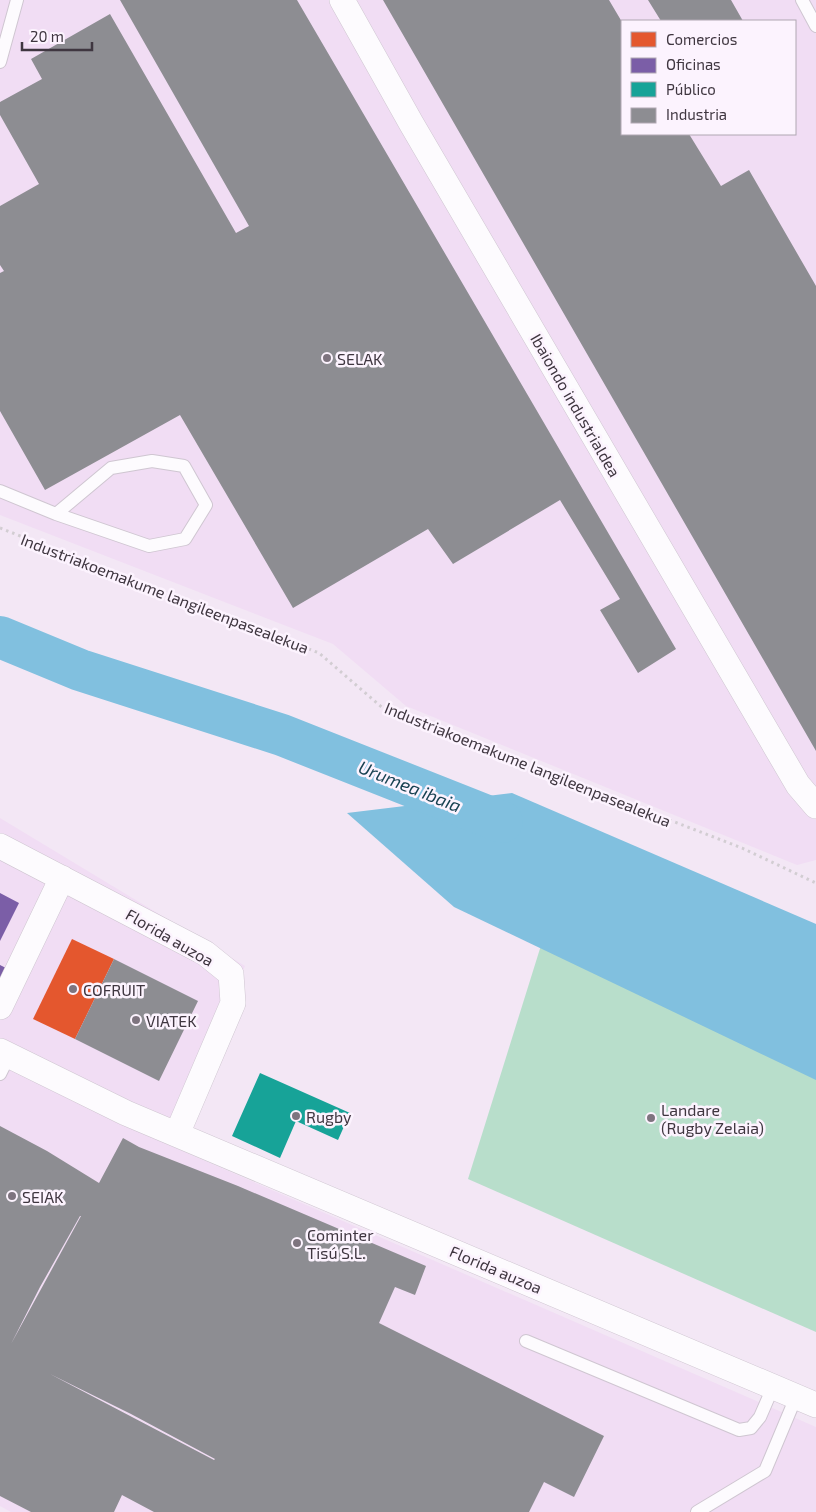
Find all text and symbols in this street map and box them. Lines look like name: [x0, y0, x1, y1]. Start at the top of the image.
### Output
scale bar: [22, 20, 92, 52]
legend: [621, 20, 796, 135]
text: 20 m: [30, 27, 64, 45]
text: Comercios: [666, 30, 737, 48]
text: Oficinas: [666, 55, 721, 73]
text: Público: [666, 80, 716, 98]
text: Industria: [666, 105, 727, 123]
street label: Ibaiondo industrialdea: [527, 330, 625, 480]
place label: SELAK: [337, 349, 383, 368]
marker: SELAK: [321, 352, 333, 364]
street label: Industriakoemakume langileenpasealekua: [18, 529, 312, 657]
street label: Industriakoemakume langileenpasealekua: [382, 698, 674, 830]
water label: Urumea ibaia: [355, 755, 465, 817]
street label: Florida auzoa: [123, 904, 217, 970]
place label: COFRUIT: [83, 980, 145, 999]
marker: COFRUIT: [67, 983, 79, 995]
place label: VIATEK: [146, 1011, 197, 1030]
marker: VIATEK: [130, 1014, 142, 1026]
place label: Landare (Rugby Zelaia): [661, 1100, 764, 1137]
place label: Rugby: [306, 1107, 352, 1126]
marker: Rugby: [290, 1110, 302, 1122]
marker: Landare (Rugby Zelaia): [645, 1112, 657, 1124]
place label: SEIAK: [22, 1187, 64, 1206]
marker: SEIAK: [6, 1190, 18, 1202]
place label: Cominter Tisú S.L.: [307, 1225, 374, 1262]
marker: Cominter Tisú S.L.: [291, 1237, 303, 1249]
street label: Florida auzoa: [447, 1241, 545, 1297]

